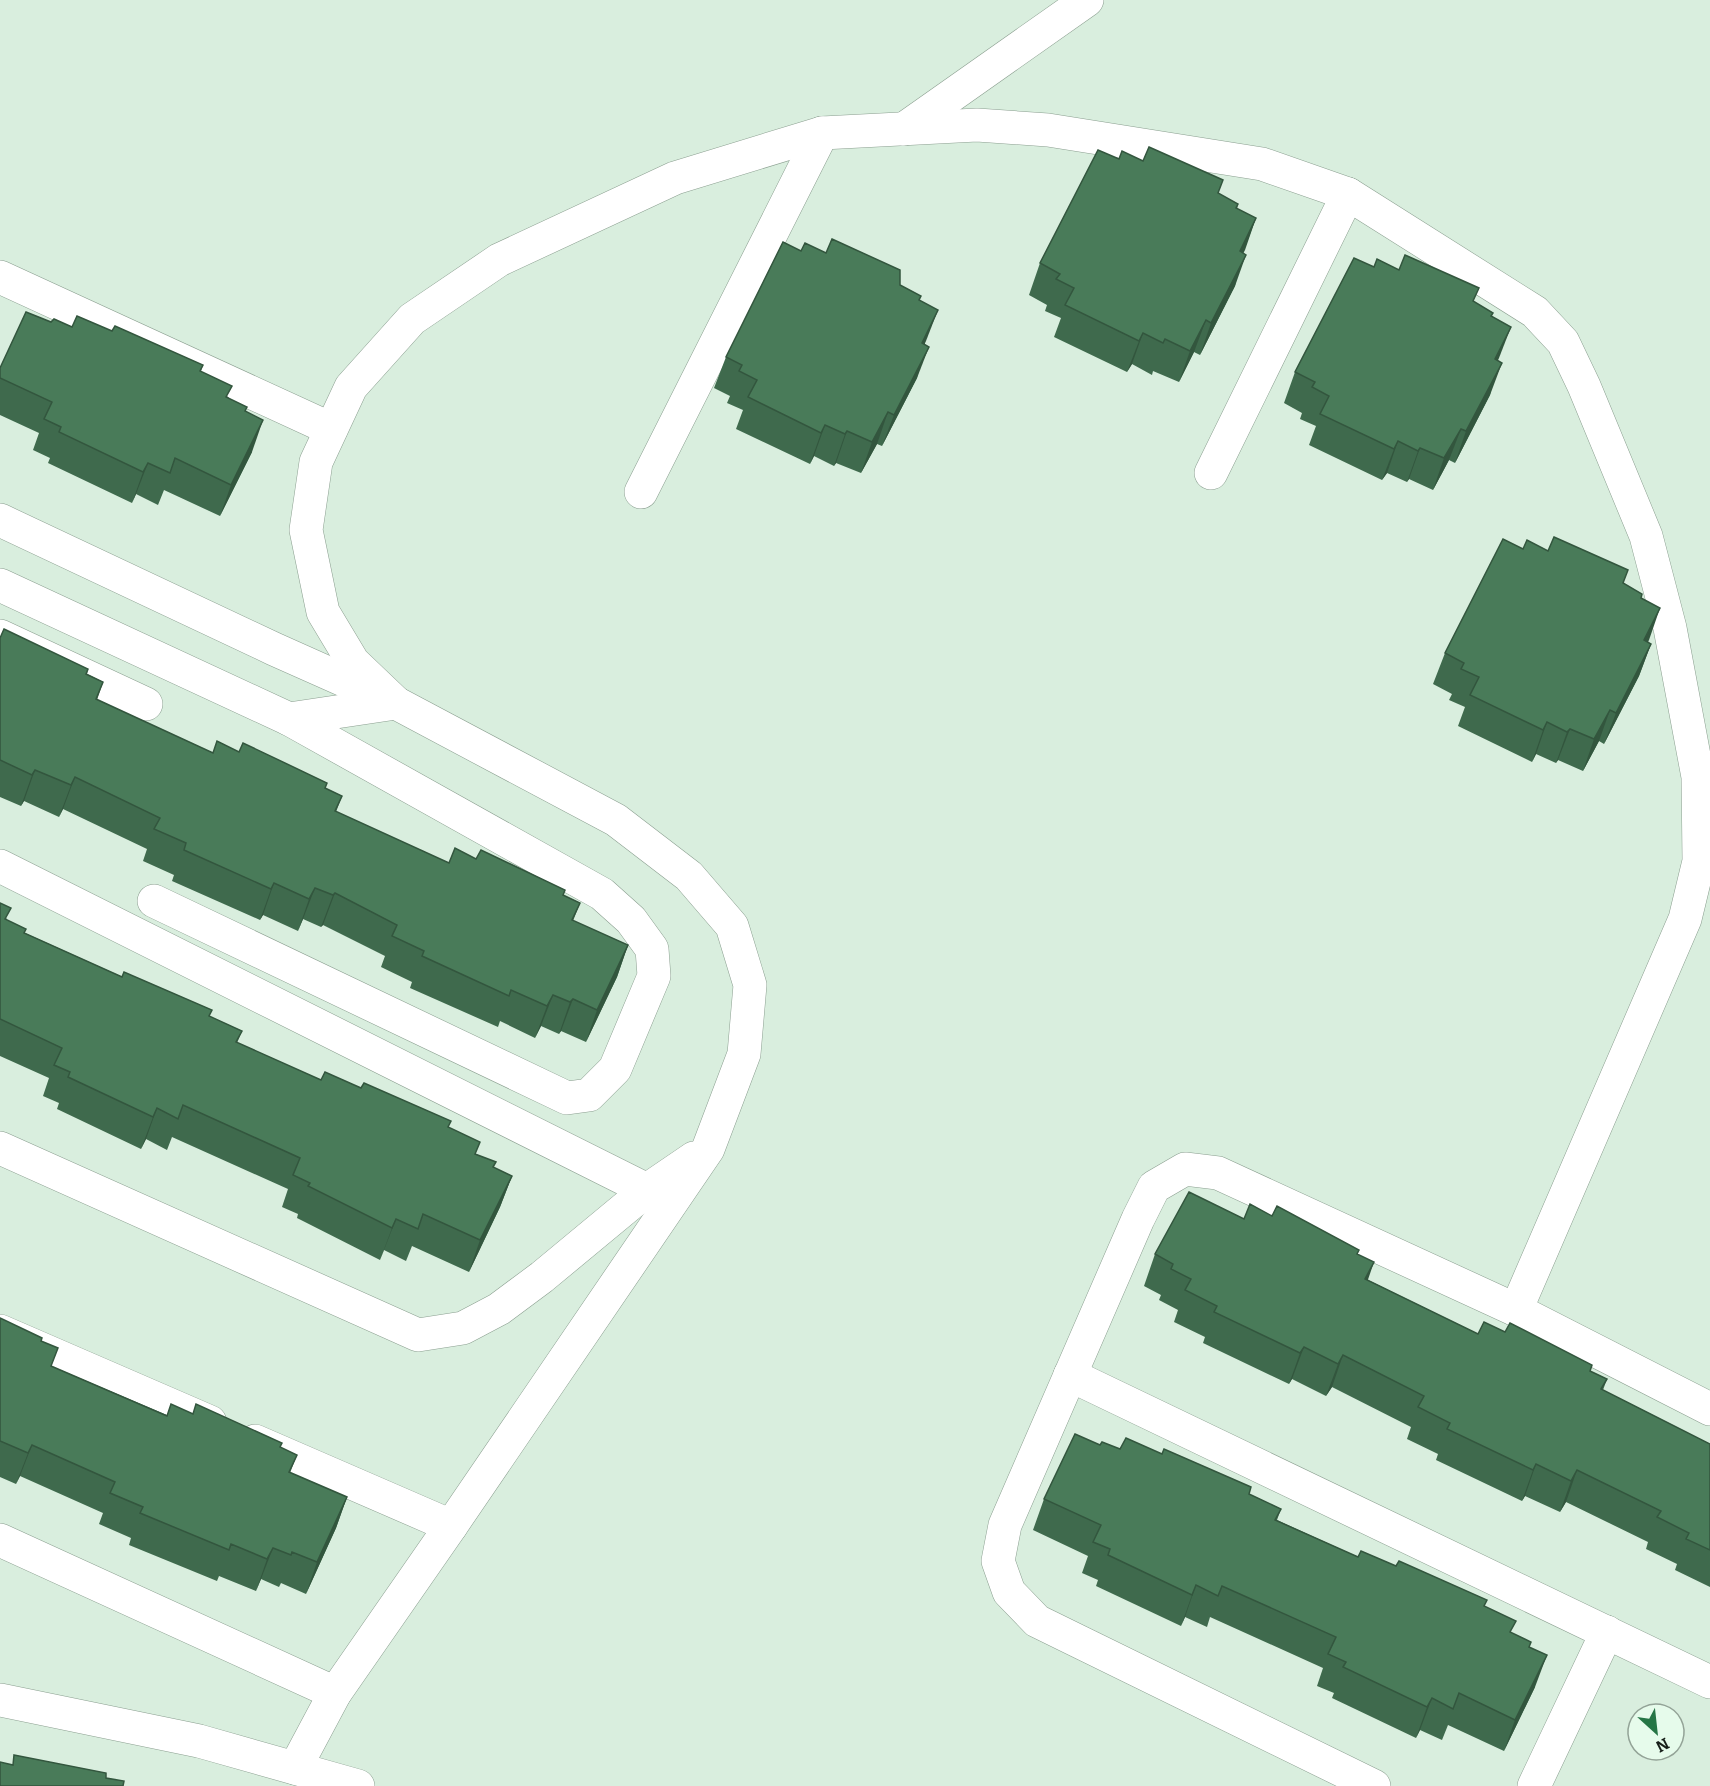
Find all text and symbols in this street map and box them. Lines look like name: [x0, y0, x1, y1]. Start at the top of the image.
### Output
north arrow: [1626, 1702, 1686, 1762]
text: N: [1653, 1734, 1672, 1756]

